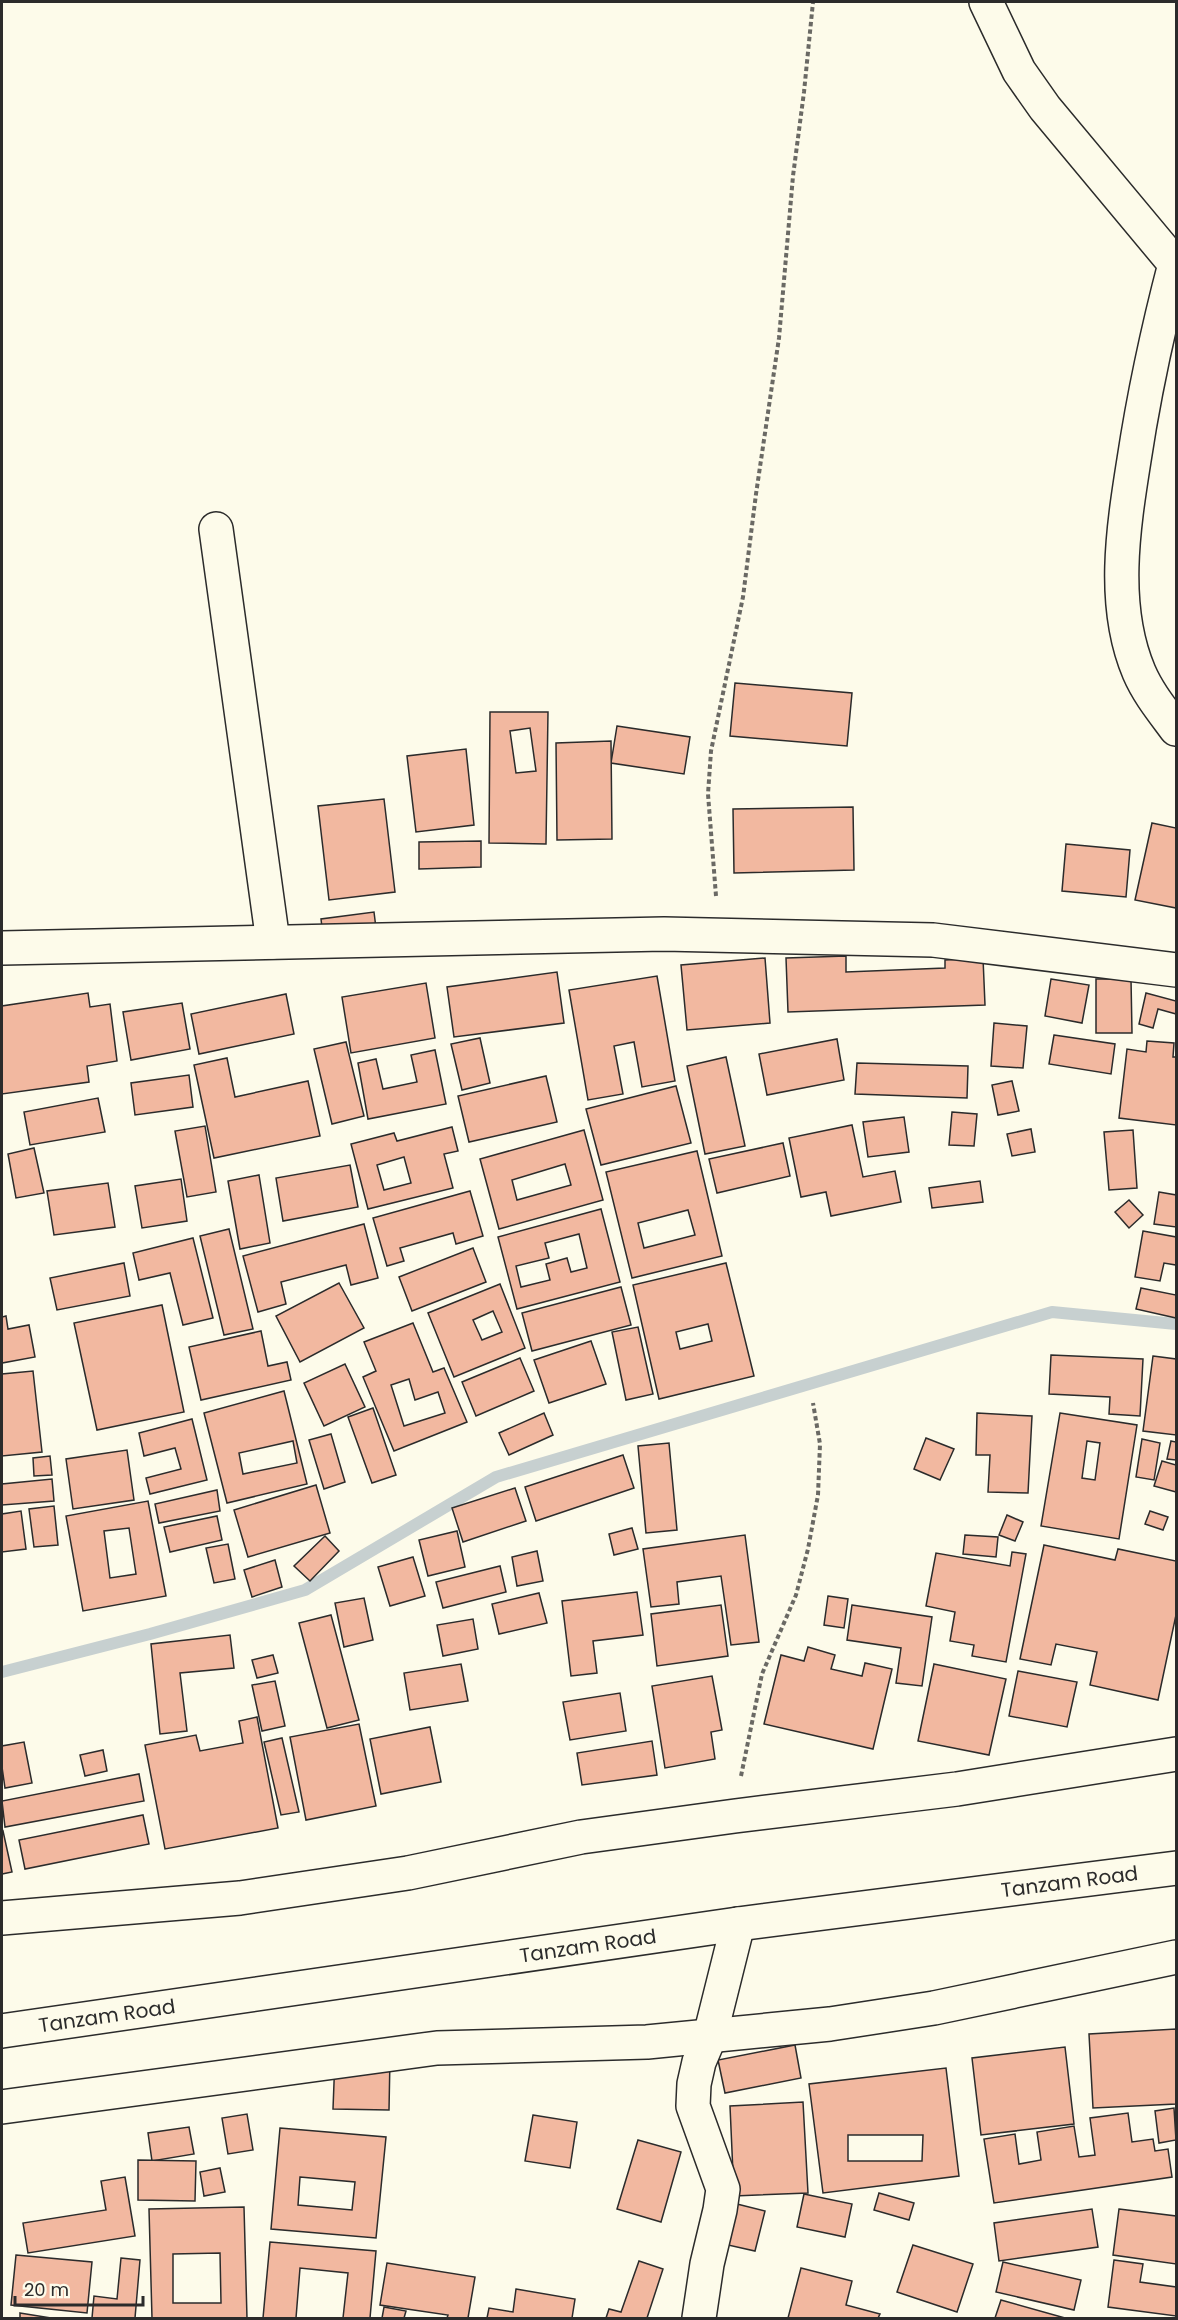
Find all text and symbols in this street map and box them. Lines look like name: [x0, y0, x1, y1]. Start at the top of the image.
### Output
street label: Tanzam Road: [999, 1859, 1140, 1904]
street label: Tanzam Road: [518, 1922, 658, 1970]
street label: Tanzam Road: [37, 1992, 177, 2040]
scale bar: [15, 2269, 142, 2307]
text: 20 m: [24, 2277, 69, 2302]

